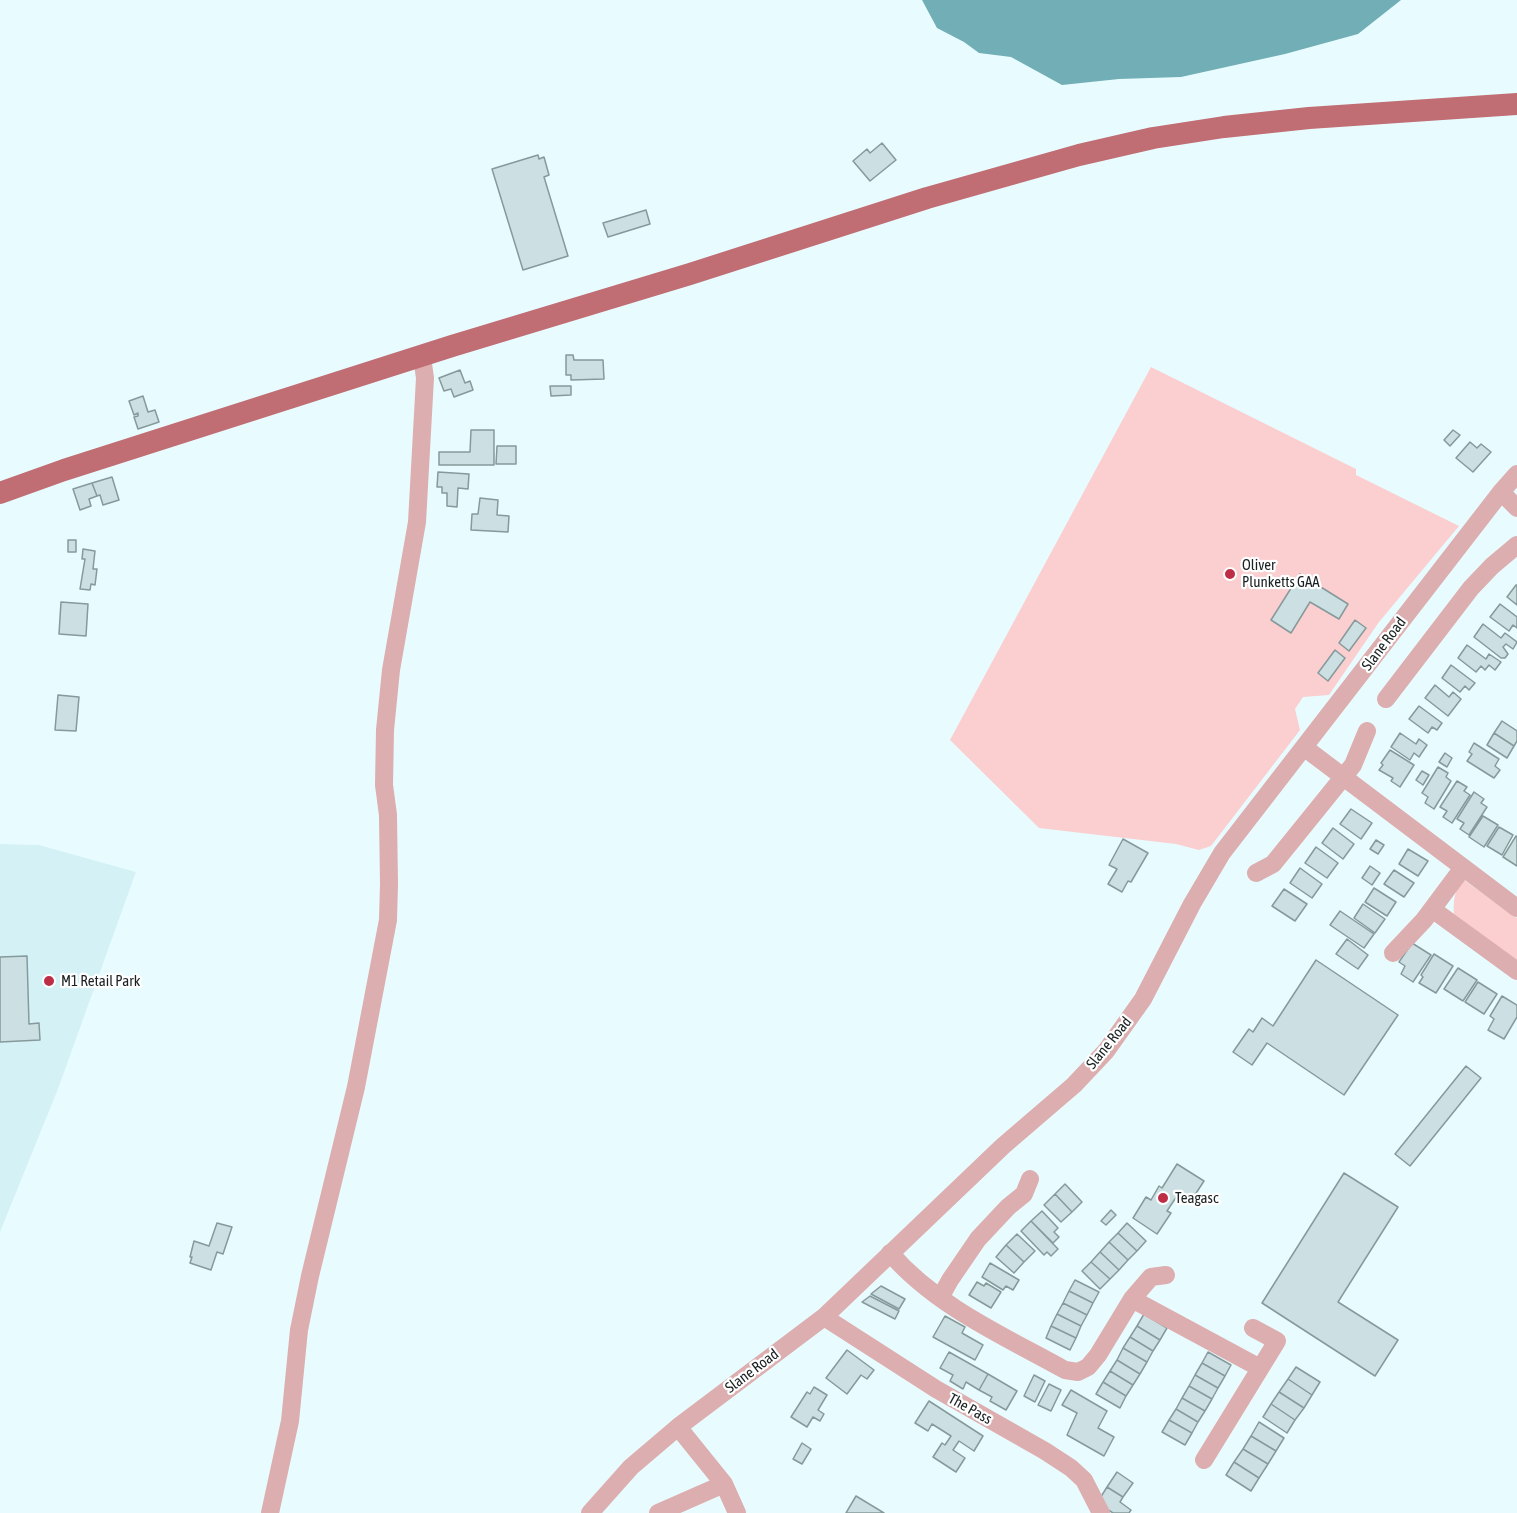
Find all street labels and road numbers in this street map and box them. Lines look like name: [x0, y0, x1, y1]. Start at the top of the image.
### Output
street label: Slane Road: [1358, 614, 1410, 674]
street label: Slane Road: [1082, 1013, 1136, 1073]
street label: Slane Road: [722, 1345, 782, 1397]
street label: The Pass: [945, 1390, 995, 1428]

